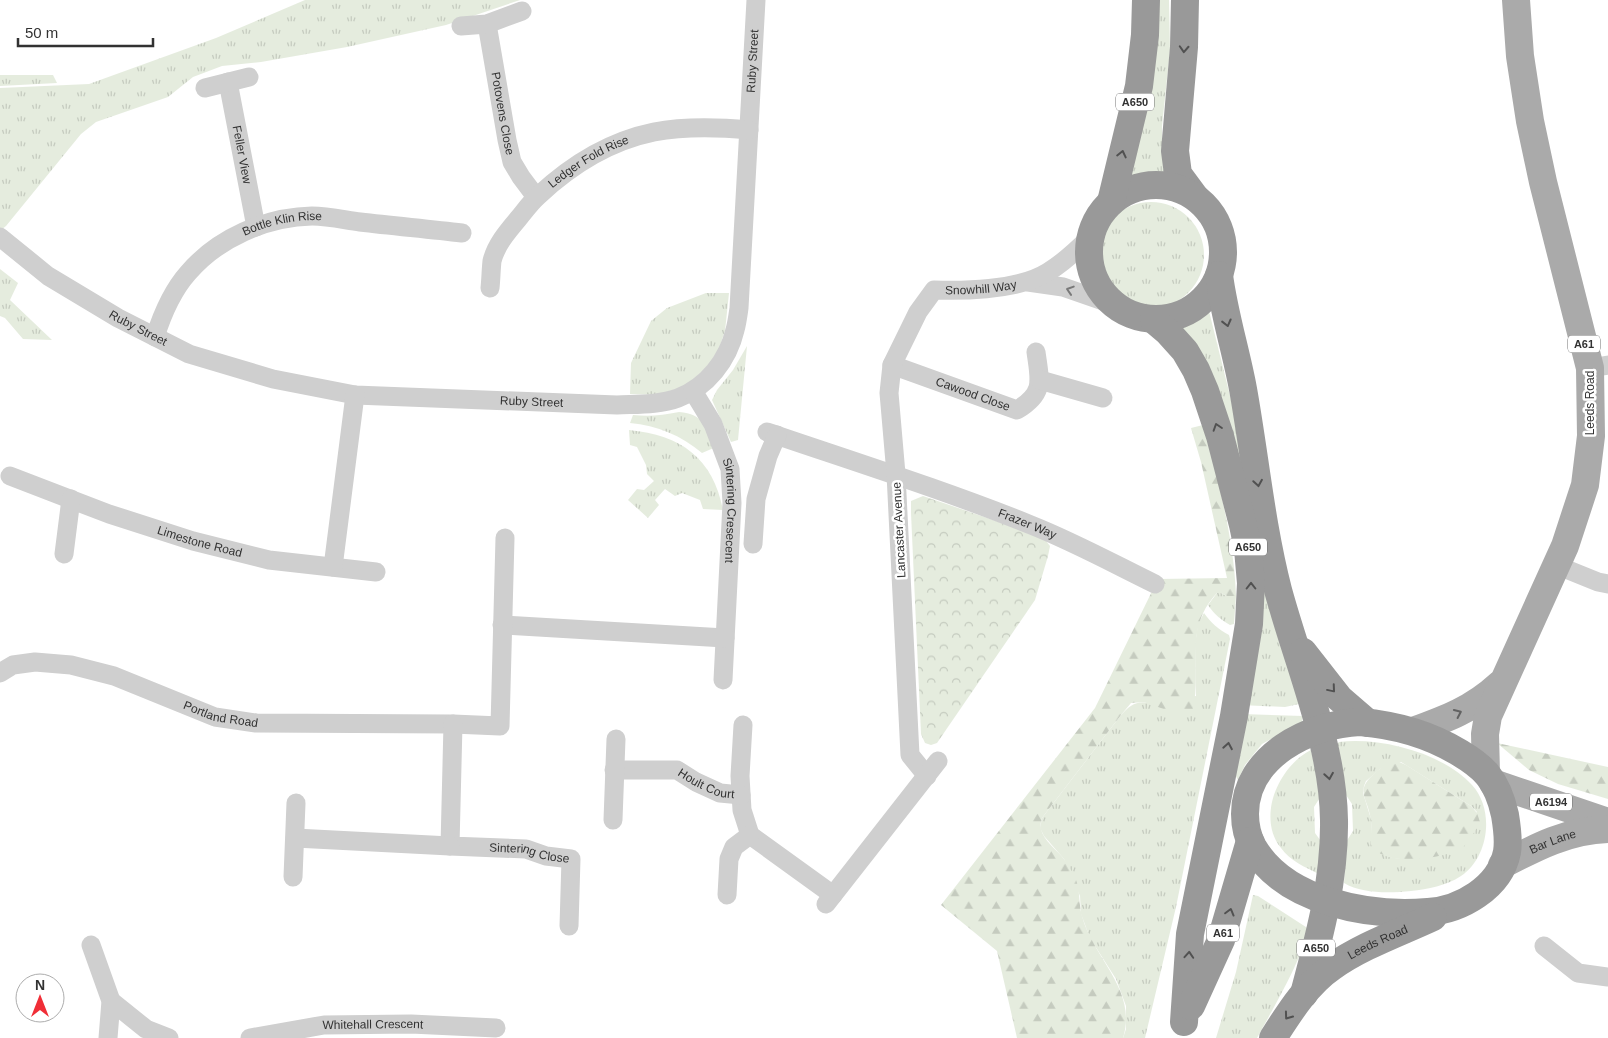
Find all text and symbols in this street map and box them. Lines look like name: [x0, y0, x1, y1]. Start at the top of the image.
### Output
scale bar: [18, 15, 152, 47]
text: 50 m: [25, 24, 58, 41]
street label: Ruby Street: [744, 28, 761, 93]
one-way arrow: [1178, 45, 1189, 53]
street label: Potovens Close: [488, 71, 517, 157]
road number: A650: [1116, 94, 1154, 110]
street label: Feller View: [230, 124, 255, 185]
street label: Ledger Fold Rise: [545, 132, 631, 191]
one-way arrow: [1116, 150, 1127, 159]
street label: Bottle Klin Rise: [240, 209, 323, 239]
street label: Snowhill Way: [945, 277, 1018, 297]
one-way arrow: [1067, 285, 1075, 295]
street label: Ruby Street: [106, 307, 170, 349]
one-way arrow: [1221, 319, 1232, 328]
road number: A61: [1568, 336, 1600, 352]
street label: Leeds Road: [1583, 371, 1597, 435]
street label: Cawood Close: [934, 374, 1012, 414]
street label: Ruby Street: [500, 394, 564, 410]
one-way arrow: [1213, 424, 1223, 432]
street label: Sintering Cresecent: [719, 456, 739, 564]
one-way arrow: [1252, 479, 1263, 487]
street label: Lancaster Avenue: [889, 481, 908, 578]
street label: Frazer Way: [996, 506, 1059, 542]
street label: Limestone Road: [156, 523, 244, 560]
road number: A650: [1229, 538, 1267, 556]
one-way arrow: [1246, 581, 1256, 589]
one-way arrow: [1326, 683, 1334, 692]
street label: Portland Road: [181, 698, 259, 730]
one-way arrow: [1453, 708, 1462, 719]
one-way arrow: [1223, 742, 1233, 751]
street label: Hoult Court: [675, 765, 736, 801]
one-way arrow: [1324, 772, 1334, 781]
road number: A6194: [1530, 794, 1572, 810]
street label: Bar Lane: [1527, 827, 1578, 857]
street label: Sintering Close: [489, 841, 570, 866]
one-way arrow: [1224, 908, 1234, 916]
street label: Leeds Road: [1345, 922, 1410, 962]
road number: A61: [1207, 924, 1239, 941]
road number: A650: [1297, 940, 1335, 956]
one-way arrow: [1183, 951, 1194, 959]
north arrow: [15, 973, 65, 1023]
text: N: [35, 977, 45, 993]
one-way arrow: [1285, 1010, 1293, 1019]
street label: Whitehall Crescent: [322, 1017, 424, 1032]

